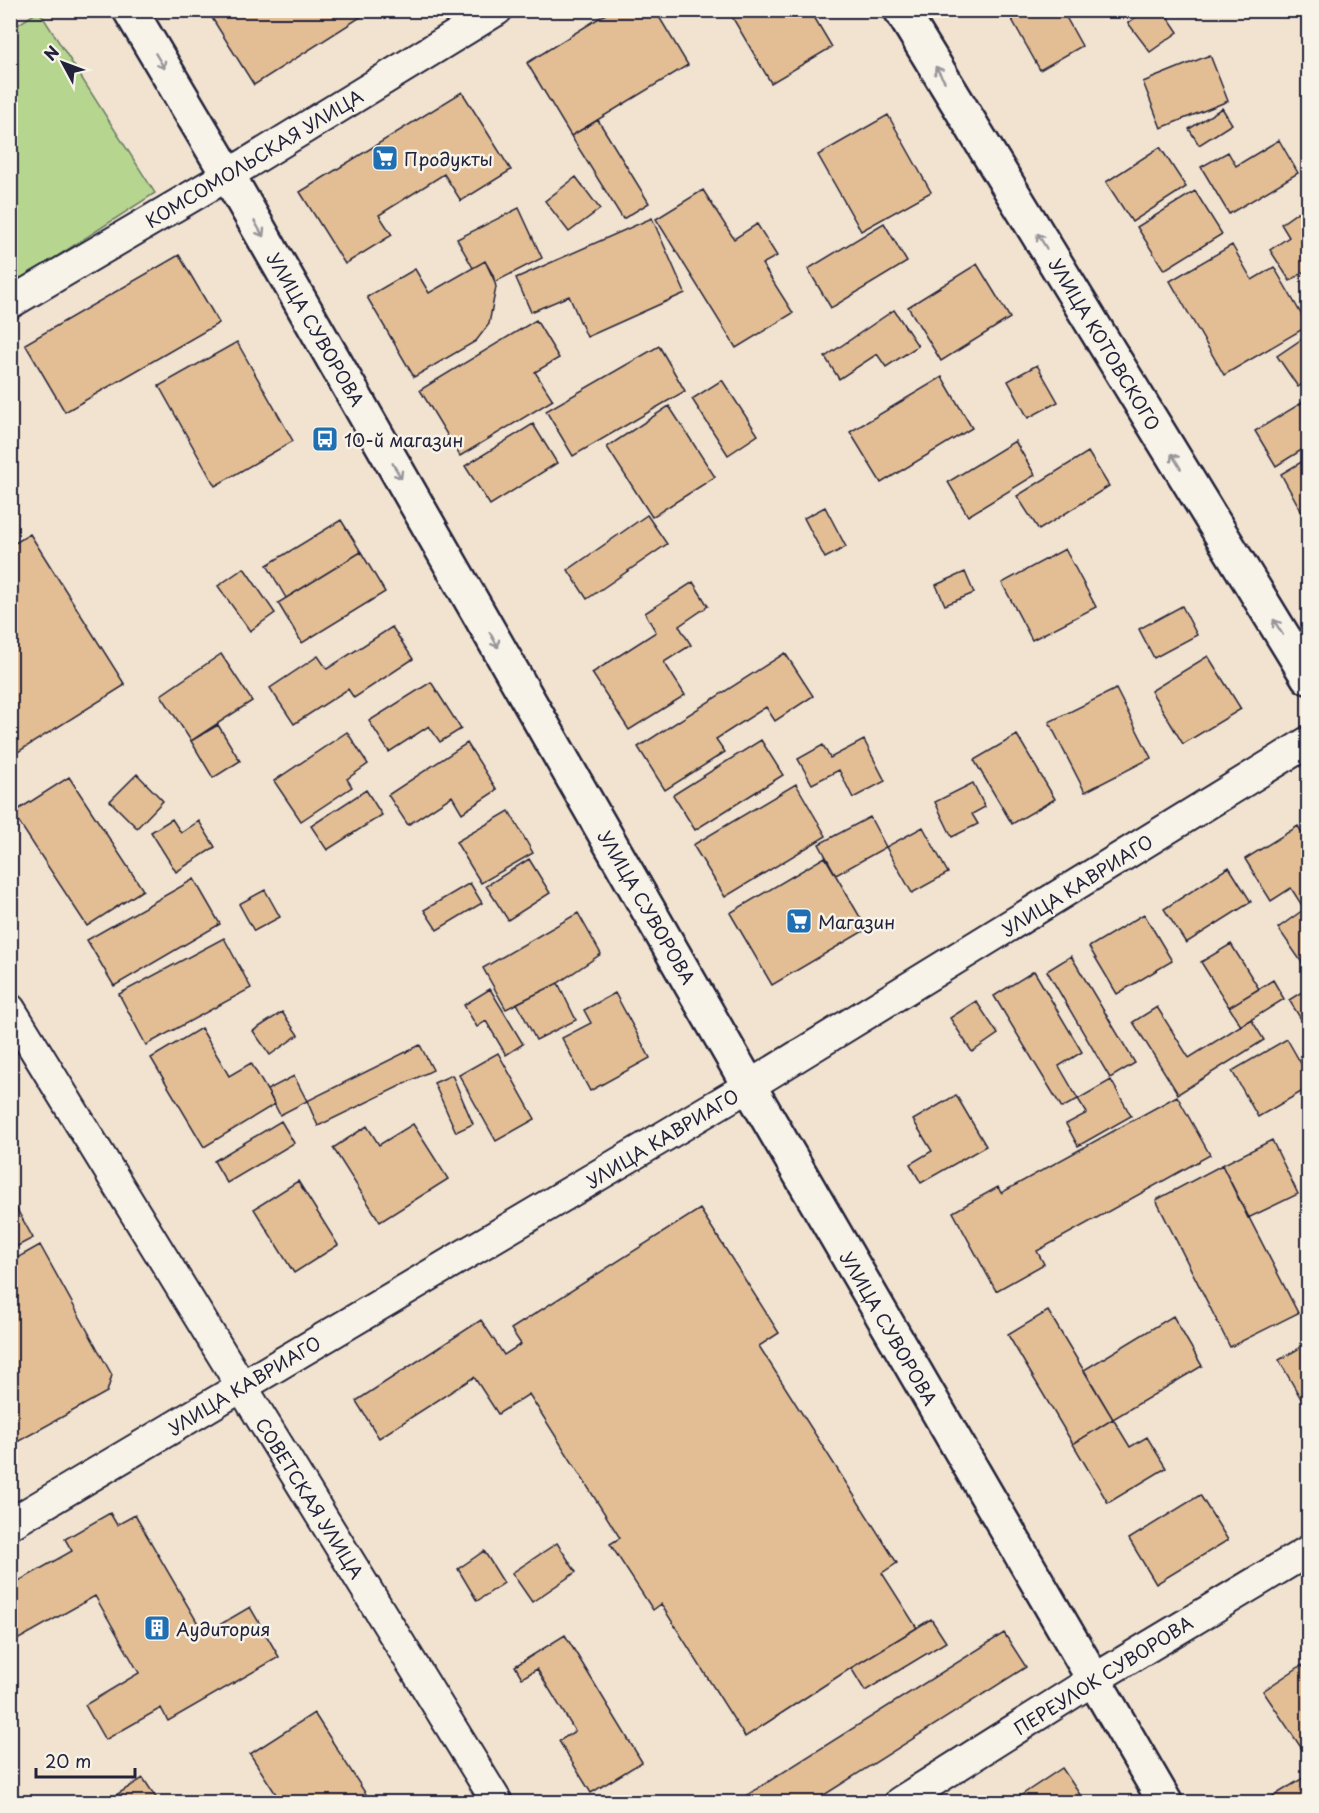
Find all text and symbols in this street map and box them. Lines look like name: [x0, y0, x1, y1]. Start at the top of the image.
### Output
north arrow: [33, 33, 93, 93]
text: N: [38, 40, 64, 65]
one-way arrow: [154, 52, 166, 69]
one-way arrow: [933, 66, 946, 83]
street label: КОМСОМОЛЬСКАЯ УЛИЦА: [140, 82, 368, 234]
supermarket icon: Продукты: [370, 143, 400, 173]
place label: Продукты: [404, 145, 493, 172]
one-way arrow: [253, 220, 265, 237]
one-way arrow: [1035, 233, 1047, 250]
street label: УЛИЦА СУВОРОВА: [261, 247, 371, 411]
street label: УЛИЦА КОТОВСКОГО: [1043, 253, 1167, 435]
bus stop icon: 10-й магазин: [310, 424, 340, 454]
place label: 10-й магазин: [344, 426, 463, 453]
one-way arrow: [1170, 453, 1182, 470]
one-way arrow: [391, 462, 403, 479]
one-way arrow: [1271, 619, 1283, 636]
one-way arrow: [488, 631, 500, 648]
street label: УЛИЦА СУВОРОВА: [592, 825, 702, 989]
street label: УЛИЦА КАВРИАГО: [996, 828, 1158, 942]
supermarket icon: Магазин: [784, 906, 814, 936]
place label: Магазин: [818, 908, 895, 935]
street label: УЛИЦА КАВРИАГО: [581, 1082, 743, 1194]
street label: УЛИЦА СУВОРОВА: [834, 1246, 944, 1410]
street label: УЛИЦА КАВРИАГО: [163, 1329, 325, 1441]
street label: СОВЕТСКАЯ УЛИЦА: [249, 1412, 371, 1584]
street label: ПЕРЕУЛОК СУВОРОВА: [1008, 1609, 1198, 1741]
building icon: Аудитория: [142, 1613, 172, 1643]
place label: Аудитория: [176, 1615, 270, 1642]
scale bar: [36, 1741, 135, 1779]
text: 20 m: [45, 1747, 91, 1774]

